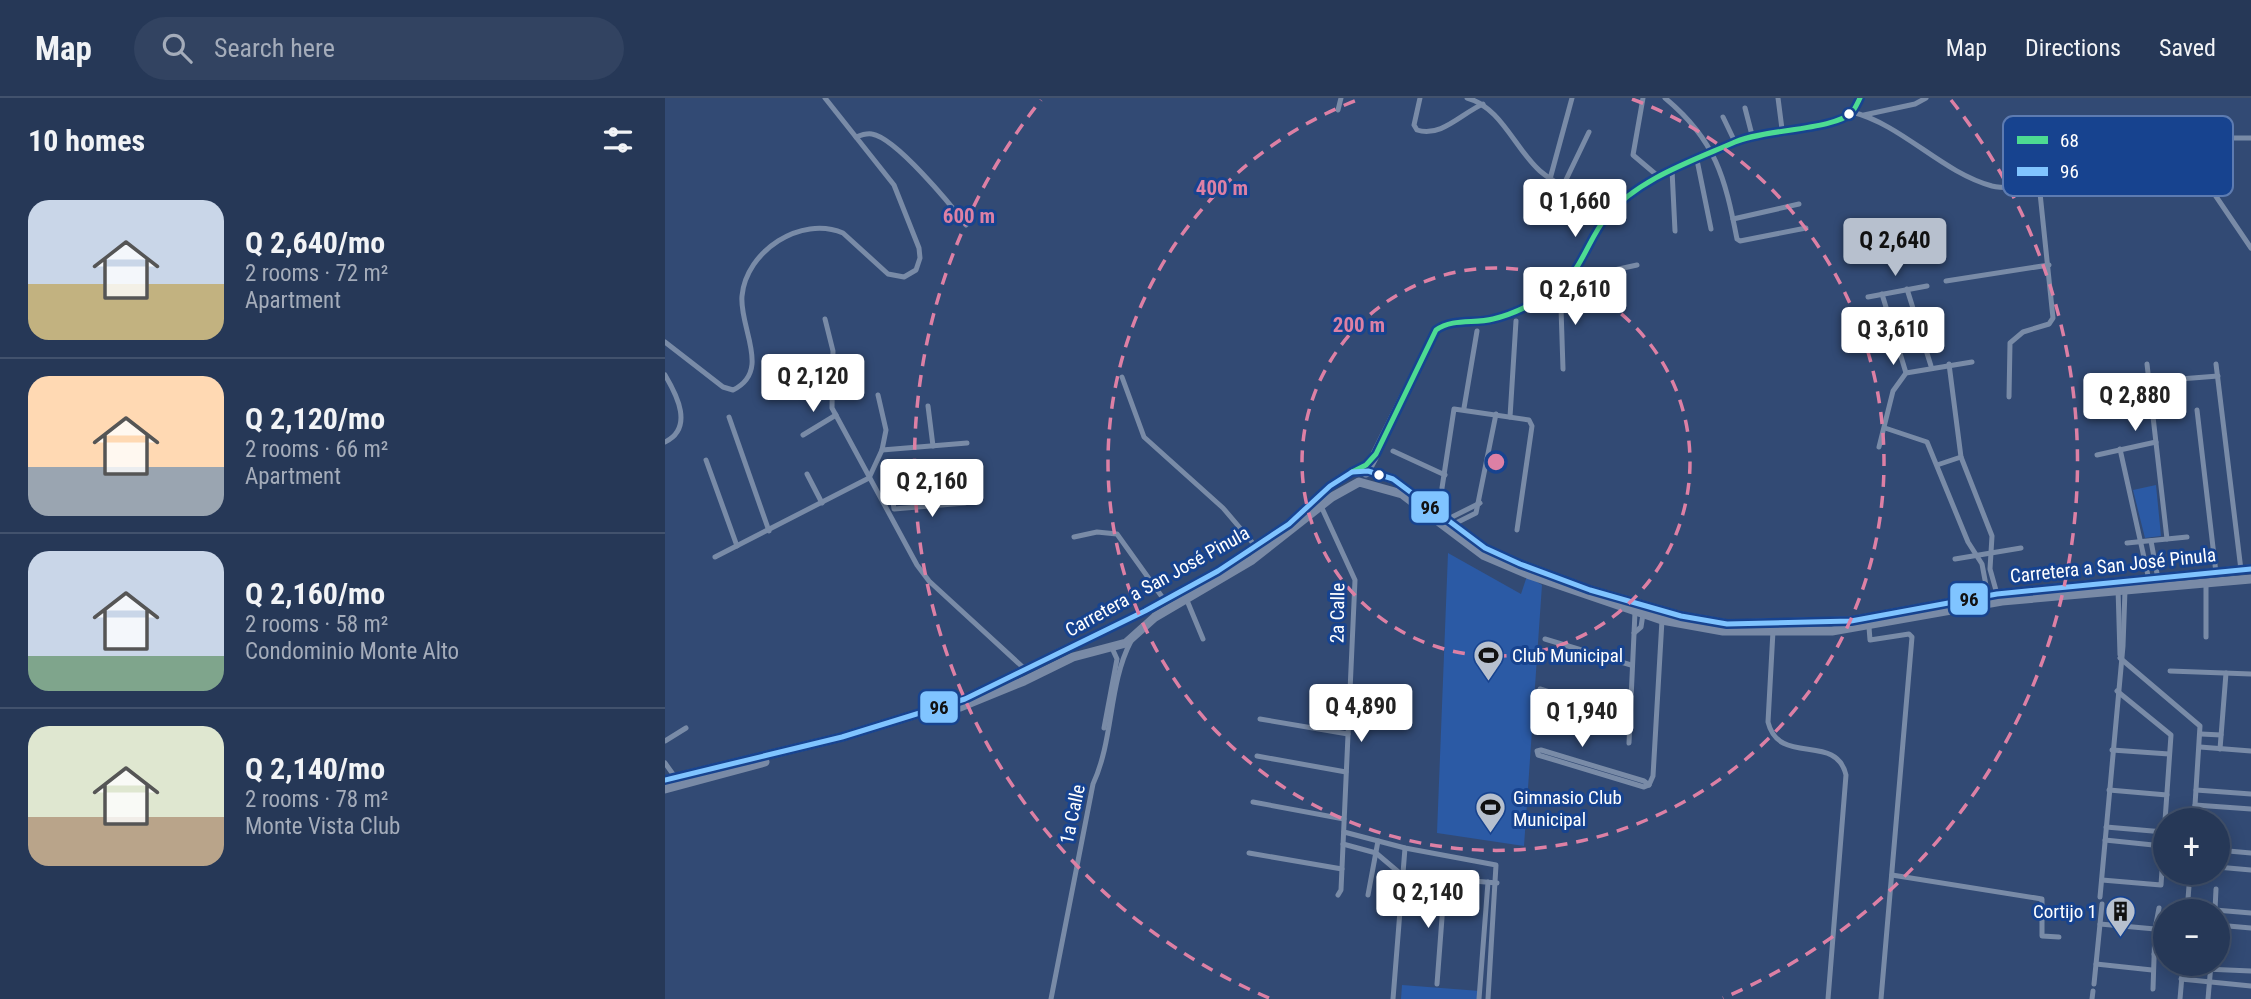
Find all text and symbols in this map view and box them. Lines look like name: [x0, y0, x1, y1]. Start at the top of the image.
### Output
search box: [134, 17, 624, 80]
text: Map: [35, 29, 92, 68]
icon: search: [158, 29, 196, 67]
text: Search here: [214, 33, 335, 63]
text: Map: [1946, 34, 1987, 62]
text: Directions: [2025, 34, 2121, 62]
text: Saved: [2159, 34, 2216, 62]
unlabelled marker: [1842, 107, 1856, 121]
legend: [2003, 116, 2233, 196]
icon: filters: [599, 121, 637, 159]
text: 10 homes: [28, 123, 145, 158]
text: 68: [2060, 129, 2079, 152]
text: 96: [2060, 160, 2079, 183]
text: 400 m: [1196, 176, 1248, 200]
pin: Q 1,660: [1510, 180, 1640, 239]
text: Q 1,660: [1539, 188, 1611, 215]
text: 600 m: [943, 204, 995, 228]
pin: Q 2,640: [1830, 218, 1960, 278]
text: Q 2,640/mo: [245, 225, 385, 260]
text: Q 2,640: [1859, 227, 1931, 254]
icon: home: [84, 228, 168, 312]
text: 2 rooms · 72 m²: [245, 260, 388, 287]
pin: Q 2,610: [1510, 268, 1640, 327]
text: Q 2,610: [1539, 276, 1611, 303]
text: Apartment: [245, 287, 341, 314]
pin: Q 3,610: [1828, 308, 1958, 367]
text: 200 m: [1333, 313, 1385, 337]
text: Q 3,610: [1857, 316, 1929, 343]
pin: Q 2,120: [748, 354, 878, 414]
text: Q 2,120: [777, 363, 849, 390]
pin: Q 2,880: [2070, 374, 2200, 433]
text: Q 2,880: [2099, 382, 2171, 409]
text: Q 2,120/mo: [245, 401, 385, 436]
icon: home: [84, 404, 168, 488]
text: 2 rooms · 66 m²: [245, 436, 388, 463]
centre of rings: [1484, 450, 1508, 474]
pin: Q 2,160: [867, 460, 997, 519]
text: Apartment: [245, 463, 341, 490]
text: Q 2,160: [896, 468, 968, 495]
unlabelled marker: [1372, 468, 1386, 482]
line badge: 96: [1410, 490, 1450, 524]
text: 96: [1420, 496, 1440, 519]
street label: Carretera a San José Pinula: [1061, 521, 1253, 642]
street label: Carretera a San José Pinula: [2009, 543, 2217, 588]
text: Q 2,160/mo: [245, 576, 385, 611]
icon: home: [84, 579, 168, 663]
line badge: 96: [1949, 582, 1989, 616]
street label: 2a Calle: [1325, 583, 1350, 643]
text: 96: [1959, 588, 1979, 611]
text: 2 rooms · 58 m²: [245, 611, 388, 638]
text: Condominio Monte Alto: [245, 638, 459, 665]
sports icon: Club Municipal: [1472, 638, 1506, 682]
place label: Club Municipal: [1512, 644, 1623, 667]
pin: Q 4,890: [1296, 684, 1426, 744]
line badge: 96: [919, 690, 959, 724]
pin: Q 1,940: [1517, 690, 1647, 749]
text: Q 4,890: [1325, 693, 1397, 720]
text: 96: [929, 696, 949, 719]
text: Q 1,940: [1546, 698, 1618, 725]
text: Q 2,140/mo: [245, 751, 385, 786]
icon: home: [84, 754, 168, 838]
street label: 1a Calle: [1055, 782, 1090, 846]
text: 2 rooms · 78 m²: [245, 786, 388, 813]
place label: Gimnasio Club Municipal: [1513, 786, 1622, 831]
sports icon: Gimnasio Club Municipal: [1473, 791, 1507, 835]
map controls: [2153, 808, 2230, 976]
button: +: [2153, 808, 2230, 885]
text: Monte Vista Club: [245, 813, 400, 840]
pin: Q 2,140: [1363, 870, 1493, 930]
text: Q 2,140: [1392, 879, 1464, 906]
building icon: Cortijo 1: [2103, 894, 2137, 938]
button: −: [2153, 899, 2230, 976]
place label: Cortijo 1: [2033, 900, 2097, 923]

